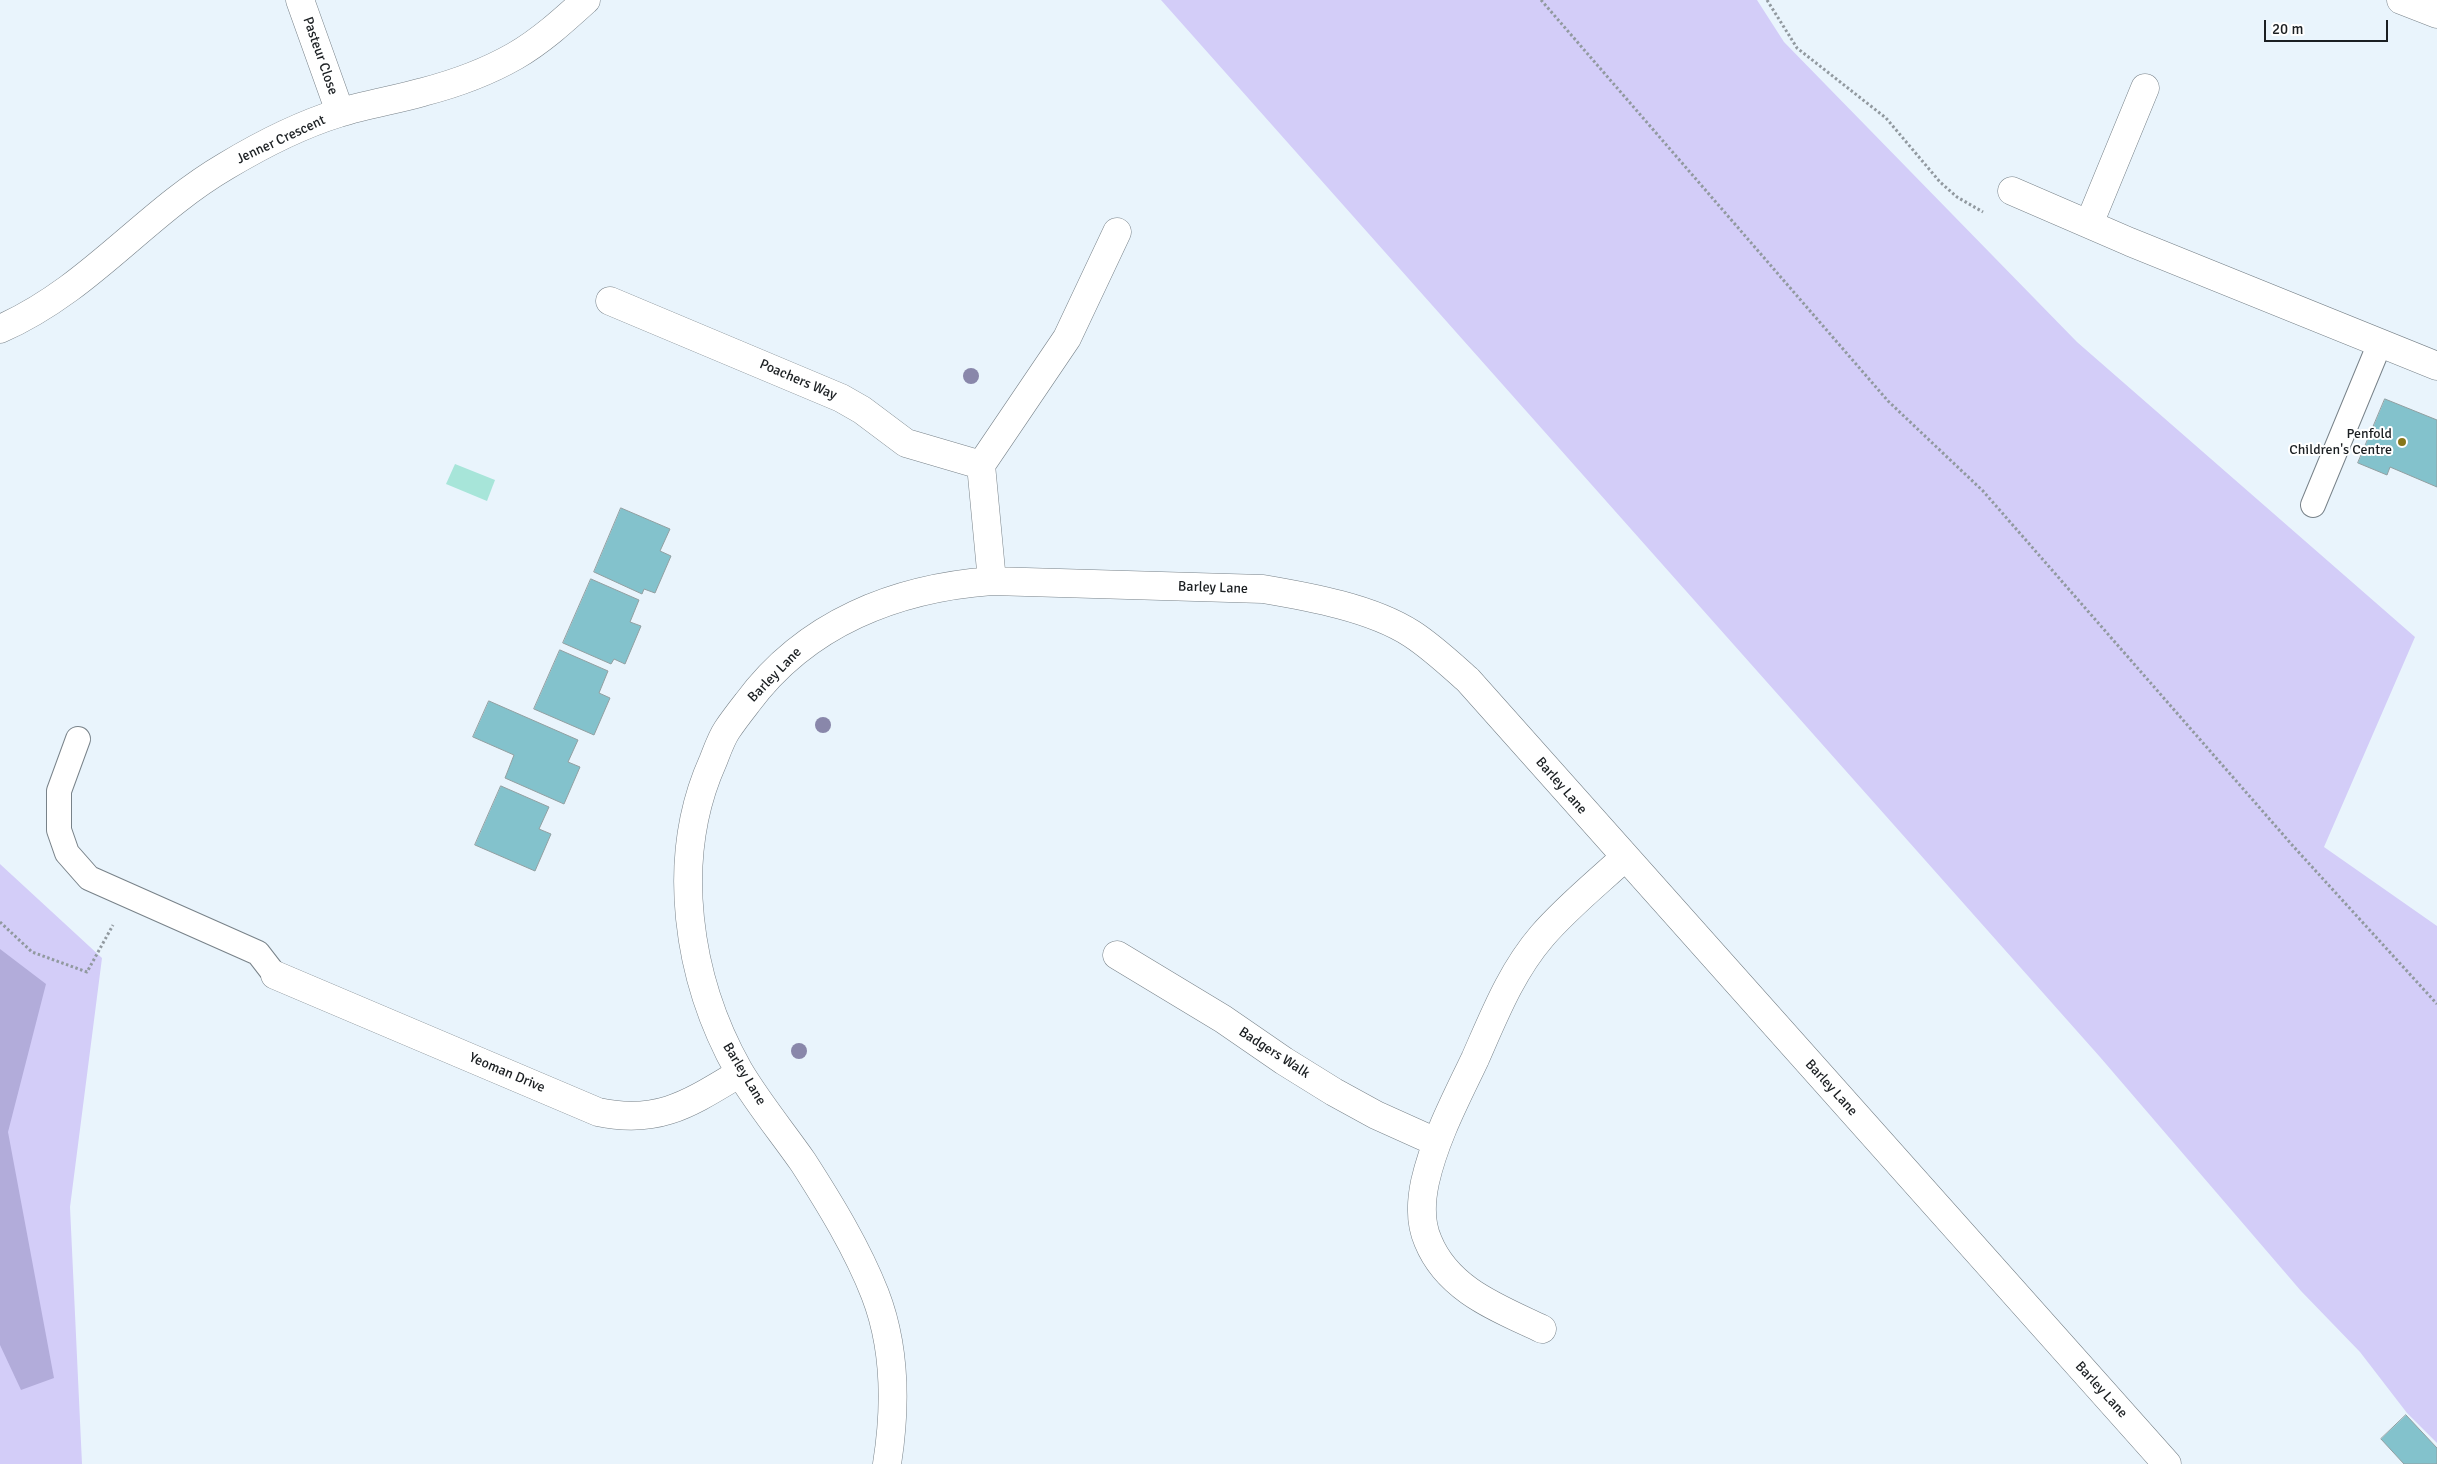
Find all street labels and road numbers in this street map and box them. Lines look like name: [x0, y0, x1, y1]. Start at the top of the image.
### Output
street label: Pasteur Close: [299, 15, 341, 97]
street label: Jenner Crescent: [234, 112, 328, 168]
street label: Poachers Way: [757, 356, 839, 404]
street label: Barley Lane: [1178, 578, 1248, 598]
street label: Barley Lane: [745, 644, 805, 706]
street label: Barley Lane: [1532, 754, 1590, 818]
street label: Badgers Walk: [1235, 1024, 1313, 1082]
street label: Barley Lane: [719, 1040, 769, 1108]
street label: Yeoman Drive: [467, 1049, 547, 1097]
street label: Barley Lane: [1801, 1056, 1861, 1120]
street label: Barley Lane: [2071, 1358, 2131, 1422]

